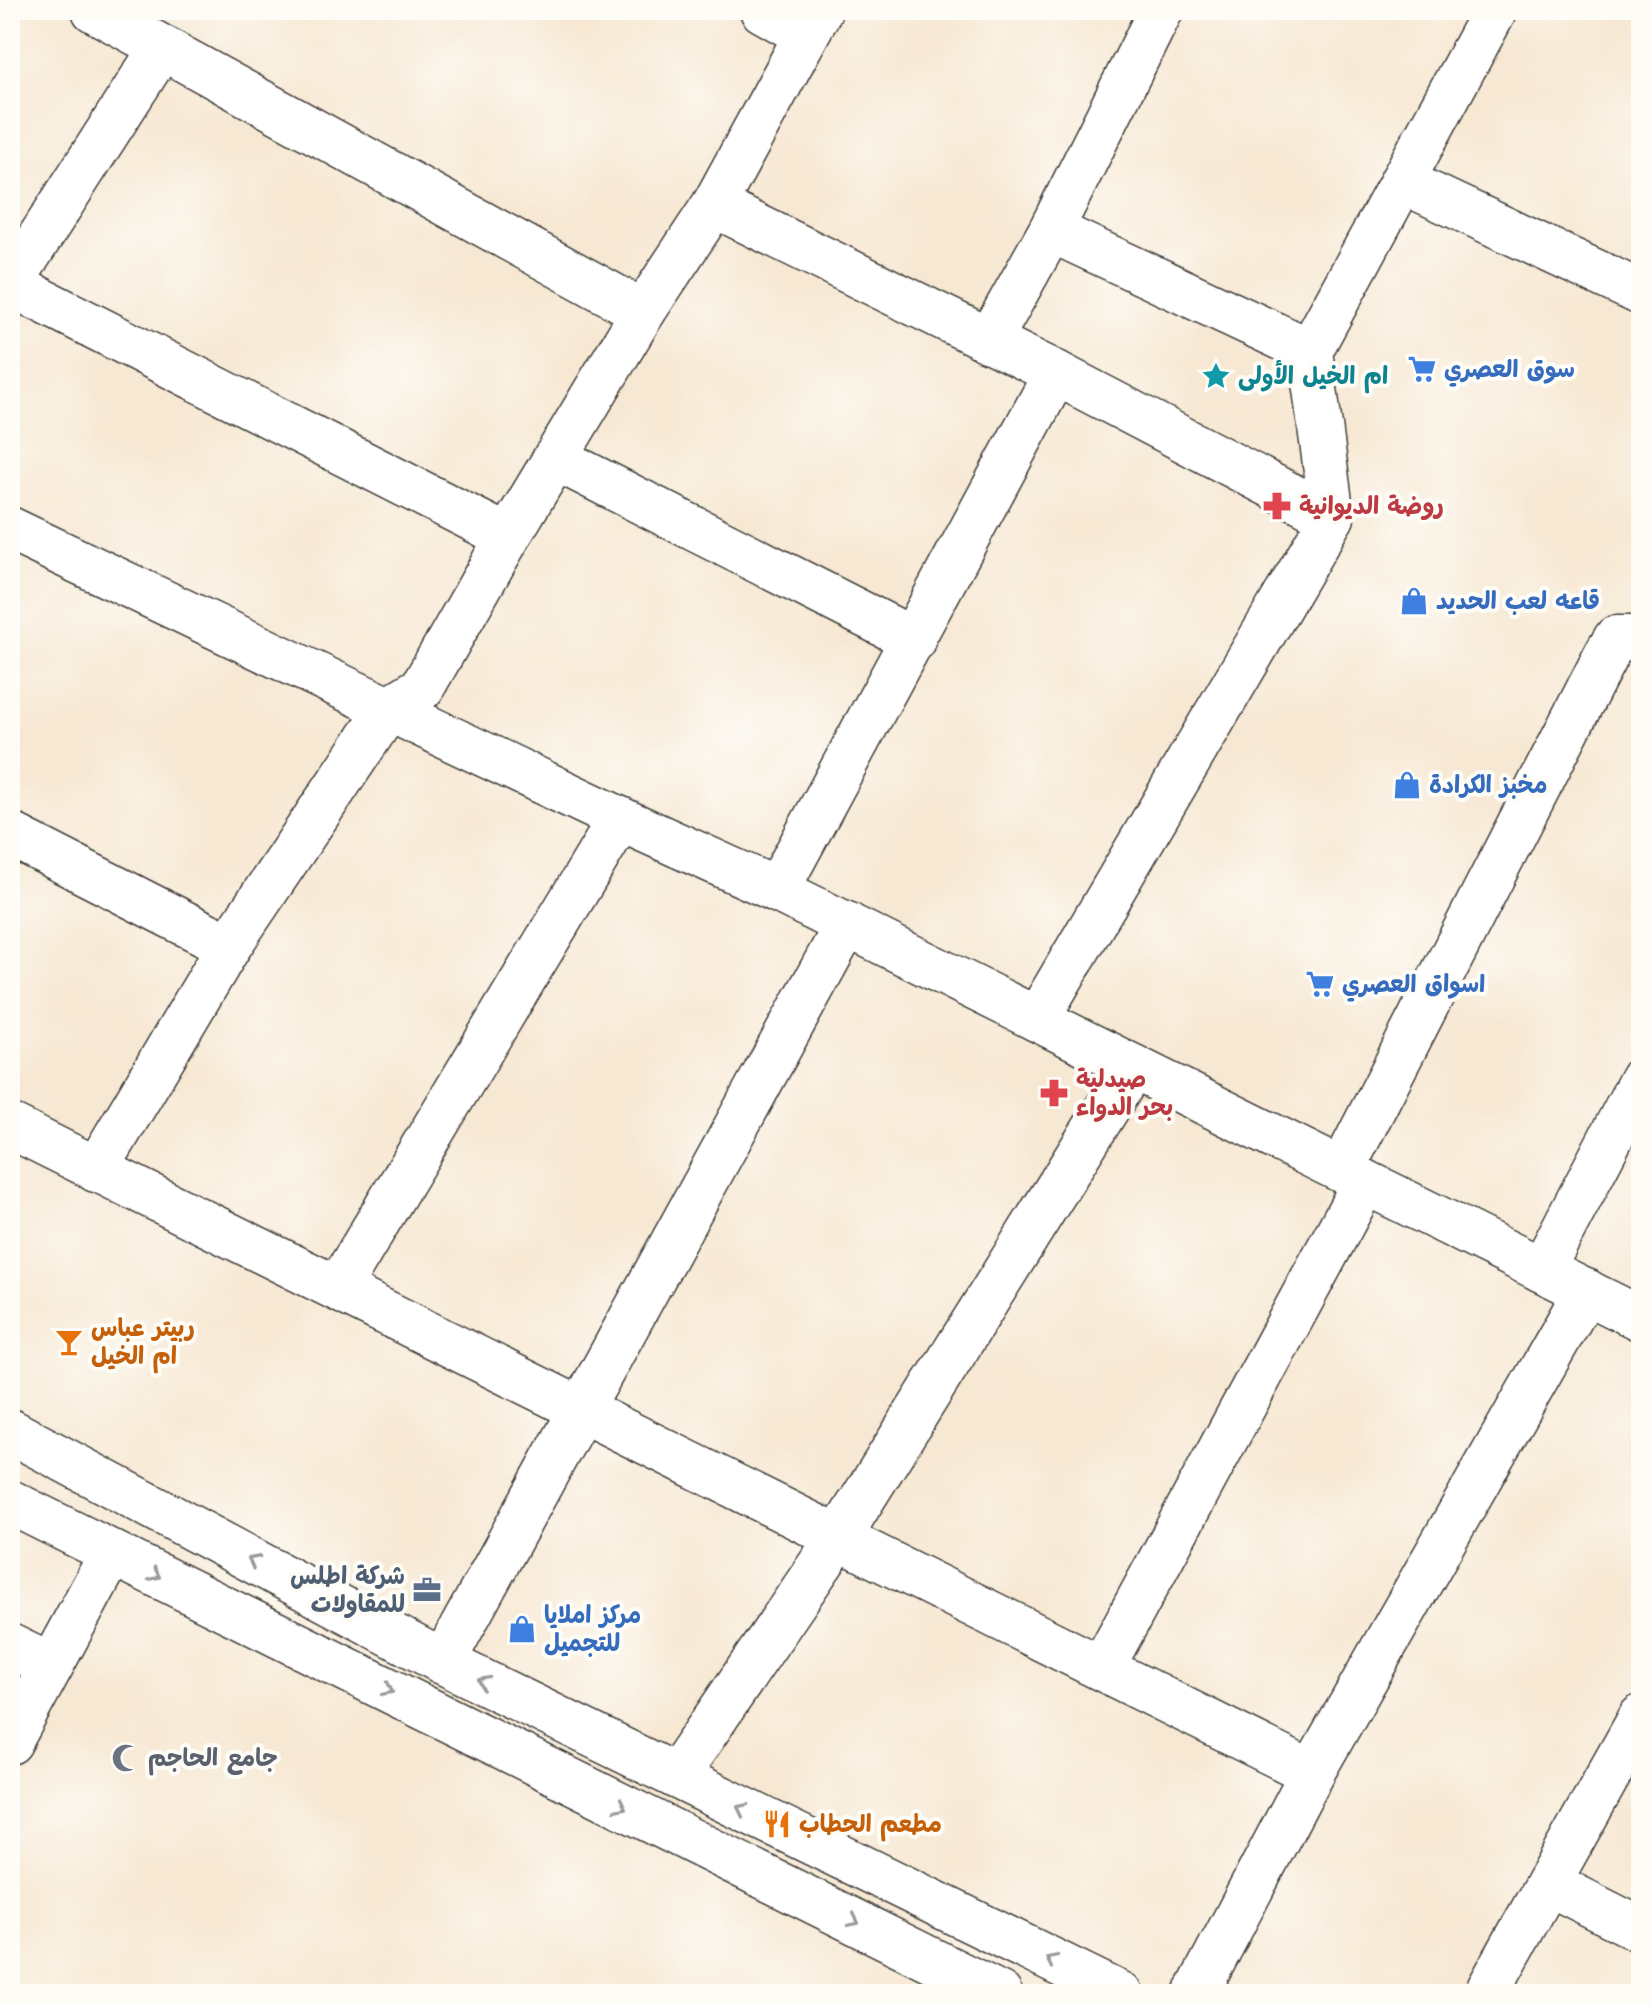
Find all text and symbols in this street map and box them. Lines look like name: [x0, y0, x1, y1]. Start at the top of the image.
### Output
place label: سوق العصري: [1444, 353, 1575, 387]
supermarket icon: سوق العصري: [1407, 354, 1437, 384]
place label: ام الخيل الأولى: [1238, 359, 1388, 394]
place icon: ام الخيل الأولى: [1201, 361, 1231, 391]
place label: روضة الديوانية: [1299, 490, 1444, 522]
pharmacy icon: روضة الديوانية: [1262, 491, 1292, 521]
place label: قاعه لعب الحديد: [1436, 585, 1600, 617]
shop icon: قاعه لعب الحديد: [1399, 586, 1429, 616]
place label: مخبز الكرادة: [1429, 769, 1547, 801]
shop icon: مخبز الكرادة: [1392, 770, 1422, 800]
place label: اسواق العصري: [1342, 968, 1485, 1002]
supermarket icon: اسواق العصري: [1305, 969, 1335, 999]
place label: صيدلية بحر الدواء: [1076, 1063, 1173, 1123]
pharmacy icon: صيدلية بحر الدواء: [1039, 1078, 1069, 1108]
place label: ربيتر عباس ام الخيل: [91, 1312, 195, 1374]
bar icon: ربيتر عباس ام الخيل: [54, 1327, 84, 1357]
one-way arrow: [247, 1555, 262, 1570]
place label: شركة اطلس للمقاولات: [290, 1560, 405, 1620]
one-way arrow: [146, 1565, 161, 1580]
office icon: شركة اطلس للمقاولات: [412, 1575, 442, 1605]
place label: مركز املايا للتجميل: [544, 1599, 641, 1659]
shop icon: مركز املايا للتجميل: [507, 1614, 537, 1644]
one-way arrow: [477, 1676, 492, 1692]
one-way arrow: [379, 1681, 394, 1696]
place label: جامع الحاجم: [148, 1742, 278, 1776]
mosque icon: جامع الحاجم: [111, 1743, 141, 1773]
one-way arrow: [612, 1796, 627, 1812]
one-way arrow: [736, 1802, 750, 1818]
place label: مطعم الحطاب: [799, 1808, 942, 1842]
restaurant icon: مطعم الحطاب: [762, 1809, 792, 1839]
one-way arrow: [845, 1912, 860, 1927]
one-way arrow: [1045, 1954, 1060, 1970]

